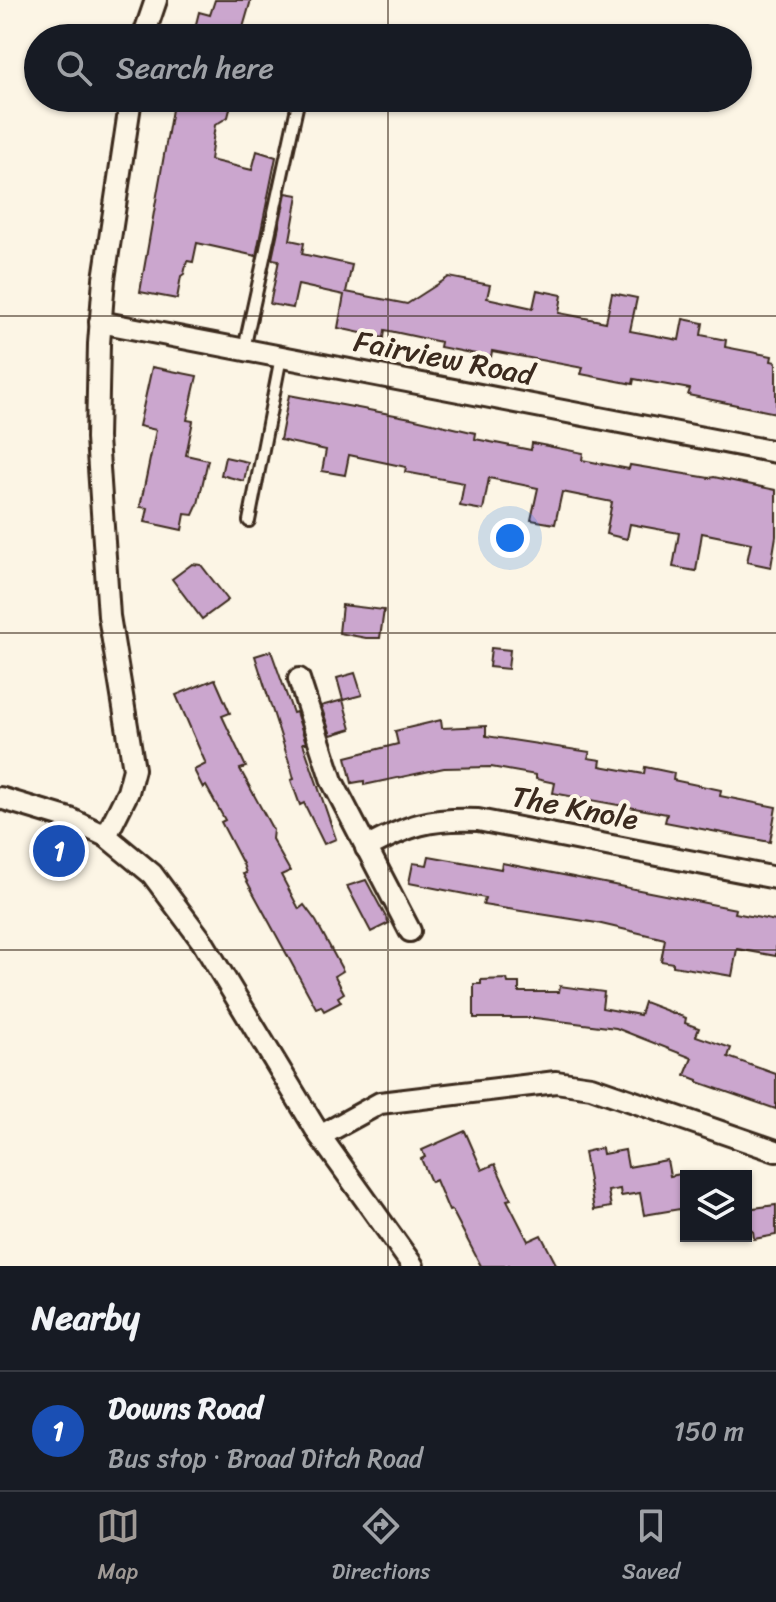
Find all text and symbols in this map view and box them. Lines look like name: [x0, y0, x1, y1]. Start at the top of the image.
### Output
search box: [24, 24, 752, 112]
text: Search here: [116, 41, 274, 95]
icon: search: [52, 46, 96, 90]
street label: Fairview Road: [349, 314, 541, 402]
your location: [490, 518, 530, 558]
street label: The Knole: [507, 769, 643, 847]
pin: 1: [33, 821, 85, 881]
map controls: [680, 1170, 752, 1242]
button: layers: [680, 1170, 752, 1242]
text: Nearby: [32, 1288, 140, 1348]
text: Downs Road: [108, 1381, 263, 1435]
text: 1: [52, 1408, 64, 1454]
text: 150 m: [674, 1408, 744, 1454]
text: Bus stop · Broad Ditch Road: [108, 1435, 423, 1481]
tab: Map: [96, 1504, 140, 1591]
tab: Directions: [332, 1504, 430, 1591]
tab: Saved: [622, 1504, 680, 1591]

